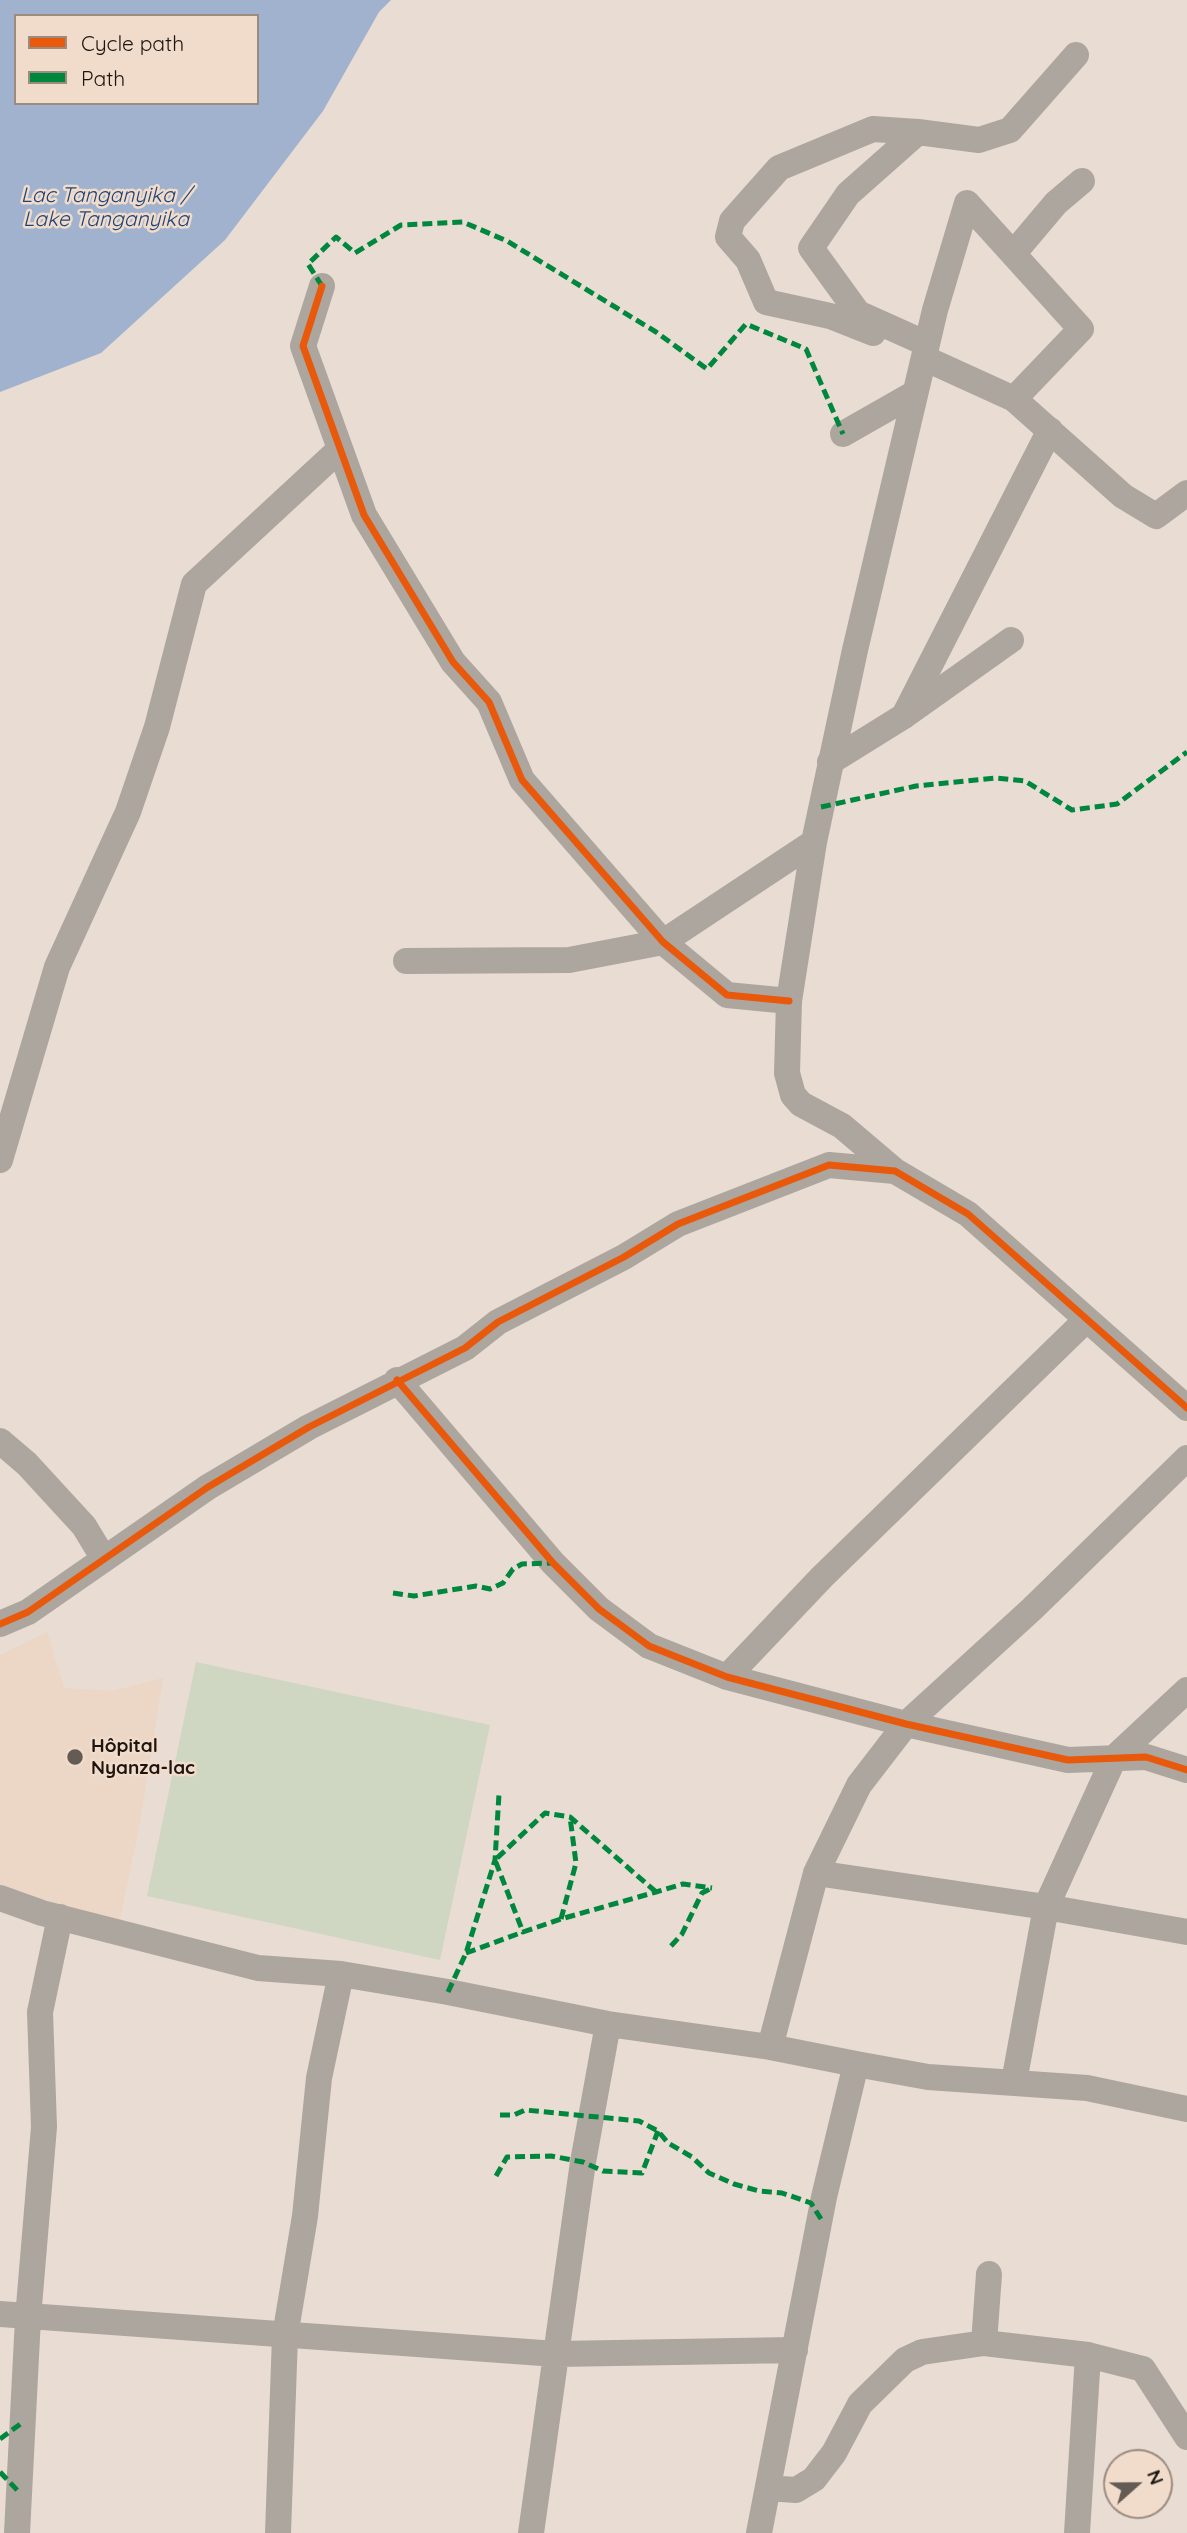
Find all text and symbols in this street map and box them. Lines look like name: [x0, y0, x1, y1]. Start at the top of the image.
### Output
legend: [14, 14, 259, 105]
text: Cycle path: [81, 30, 184, 56]
text: Path: [81, 65, 125, 91]
water label: Lac Tanganyika / Lake Tanganyika: [21, 183, 191, 233]
place label: Hôpital Nyanza-lac: [91, 1735, 195, 1779]
marker: Hôpital Nyanza-lac: [65, 1747, 85, 1767]
north arrow: [1103, 2449, 1173, 2519]
text: N: [1142, 2466, 1169, 2488]

